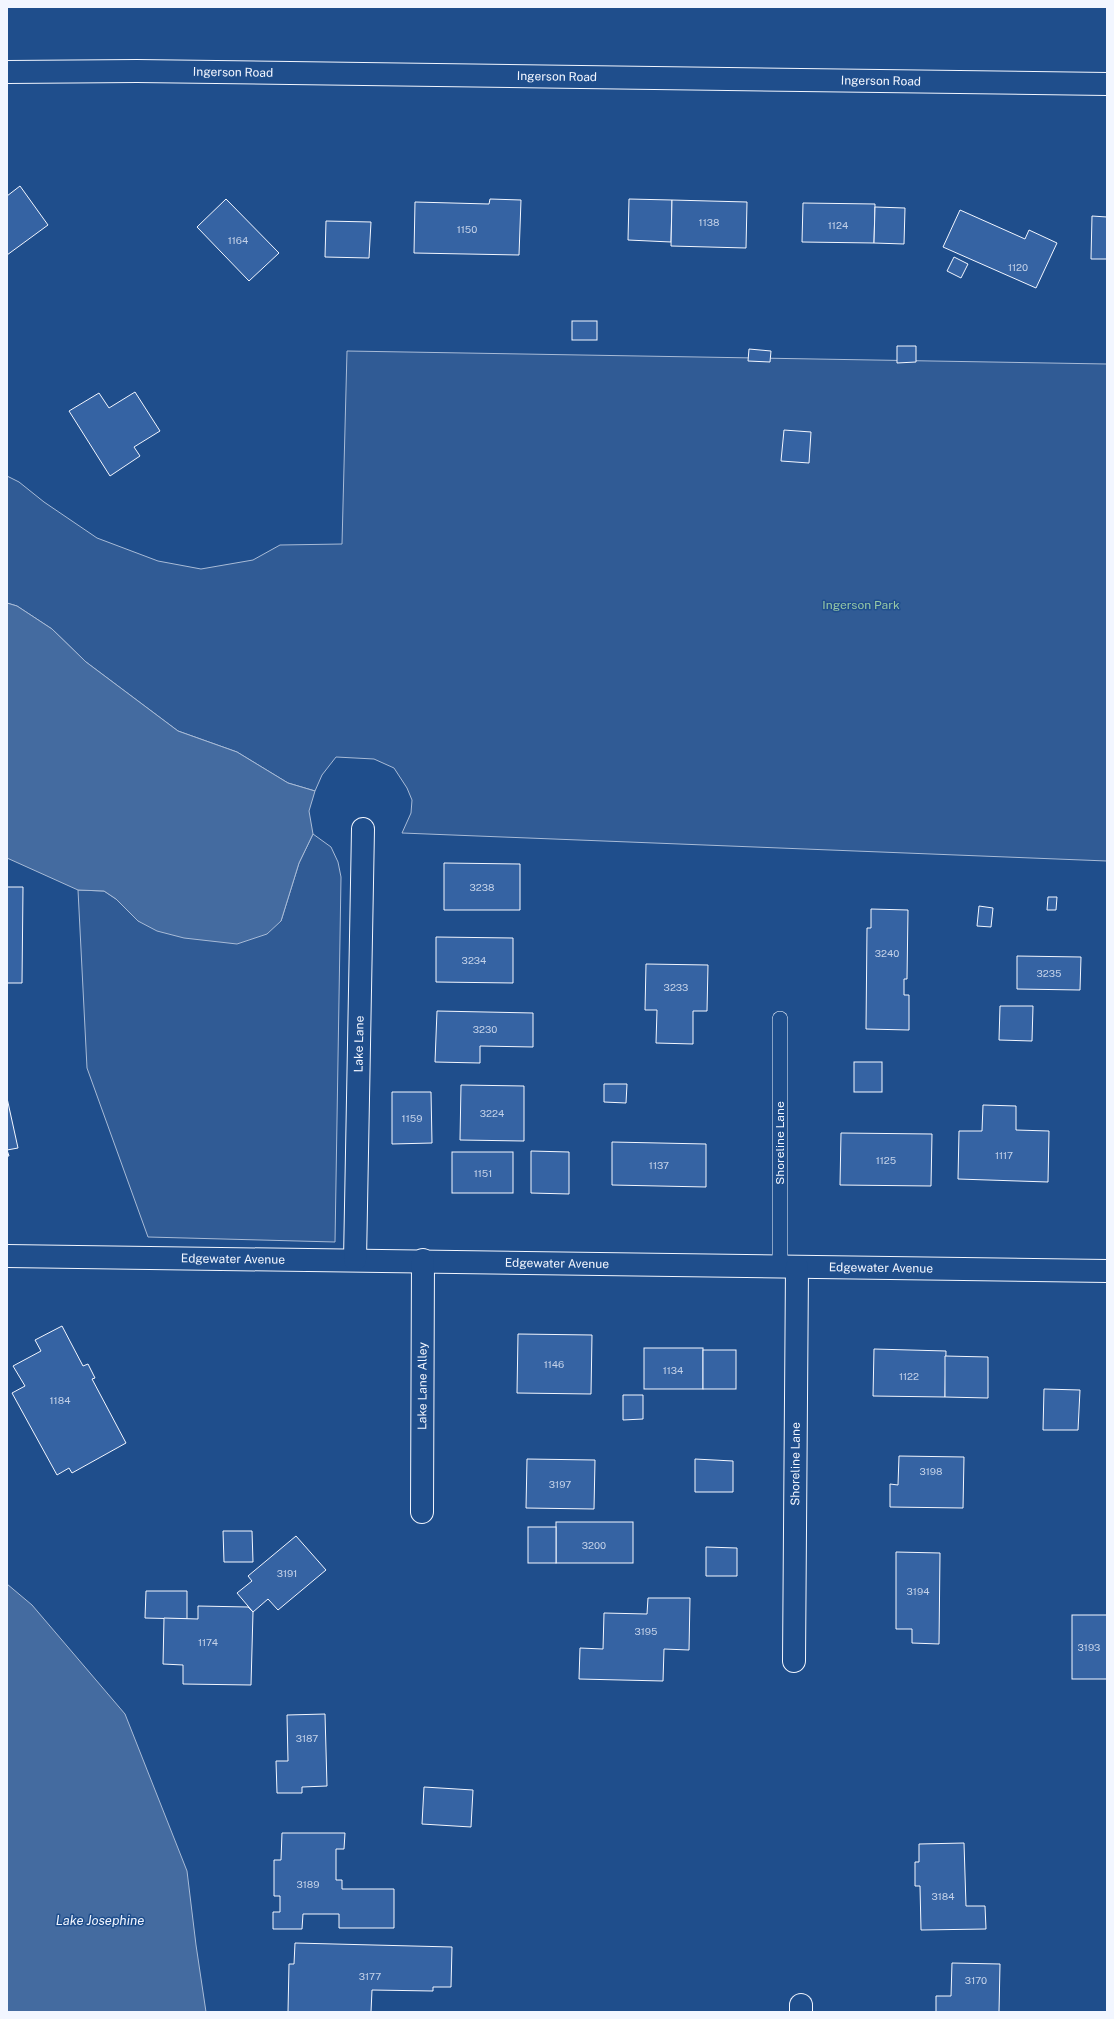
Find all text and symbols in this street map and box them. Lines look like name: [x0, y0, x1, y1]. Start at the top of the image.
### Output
street label: Ingerson Road: [193, 65, 273, 80]
street label: Ingerson Road: [517, 69, 597, 84]
street label: Ingerson Road: [841, 73, 921, 89]
house number: 1138: [699, 216, 719, 228]
house number: 1124: [828, 219, 848, 231]
house number: 1150: [457, 223, 477, 235]
house number: 1164: [228, 234, 248, 246]
house number: 1120: [1008, 261, 1028, 273]
park label: Ingerson Park: [822, 598, 900, 612]
house number: 3238: [470, 881, 494, 893]
house number: 3240: [875, 947, 899, 959]
house number: 3234: [462, 954, 486, 966]
house number: 3235: [1037, 967, 1061, 979]
house number: 3233: [664, 981, 688, 993]
street label: Lake Lane: [351, 1015, 367, 1072]
house number: 3230: [473, 1023, 497, 1035]
street label: Shoreline Lane: [773, 1101, 787, 1185]
house number: 3224: [480, 1107, 504, 1119]
house number: 1159: [402, 1112, 422, 1124]
house number: 1117: [995, 1149, 1013, 1161]
house number: 1125: [876, 1154, 896, 1166]
house number: 1137: [649, 1159, 669, 1171]
house number: 1151: [474, 1167, 492, 1179]
street label: Edgewater Avenue: [181, 1251, 285, 1267]
street label: Edgewater Avenue: [505, 1256, 609, 1271]
street label: Edgewater Avenue: [829, 1260, 933, 1276]
street label: Lake Lane Alley: [415, 1341, 430, 1430]
house number: 1146: [544, 1358, 564, 1370]
house number: 1134: [663, 1364, 683, 1376]
house number: 1122: [899, 1370, 919, 1382]
house number: 1184: [50, 1394, 70, 1406]
street label: Shoreline Lane: [788, 1422, 803, 1506]
house number: 3198: [919, 1465, 943, 1477]
house number: 3197: [549, 1478, 571, 1490]
house number: 3200: [582, 1539, 606, 1551]
house number: 3191: [277, 1567, 297, 1579]
house number: 3194: [907, 1585, 929, 1597]
house number: 3195: [634, 1625, 658, 1637]
house number: 1174: [198, 1636, 218, 1648]
house number: 3193: [1078, 1641, 1100, 1653]
house number: 3187: [296, 1732, 318, 1744]
house number: 3189: [296, 1878, 320, 1890]
house number: 3184: [931, 1890, 955, 1902]
water label: Lake Josephine: [56, 1913, 144, 1928]
house number: 3177: [359, 1970, 381, 1982]
house number: 3170: [965, 1974, 987, 1986]

